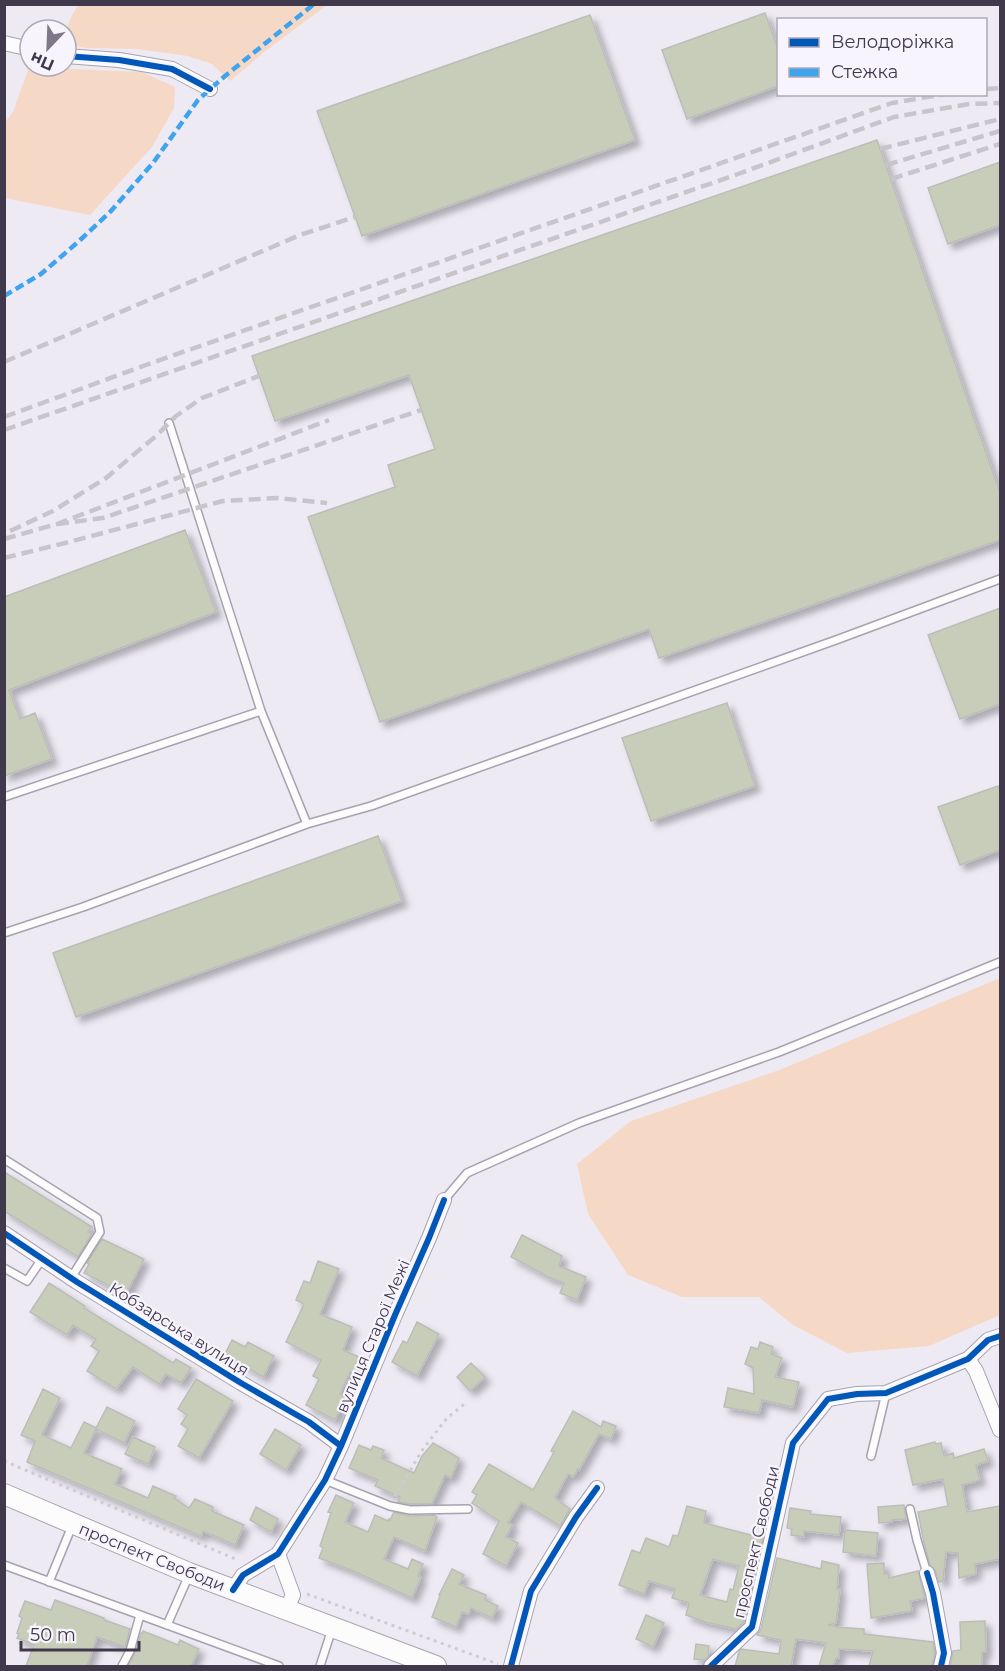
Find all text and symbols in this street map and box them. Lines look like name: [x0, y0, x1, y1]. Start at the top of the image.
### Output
north arrow: [18, 18, 78, 78]
legend: [777, 18, 987, 96]
text: Велодоріжка: [831, 31, 954, 53]
text: Пн: [28, 48, 57, 75]
text: Стежка: [831, 61, 898, 83]
street label: вулиця Старої Межі: [332, 1257, 414, 1415]
street label: Кобзарська вулиця: [106, 1278, 252, 1380]
street label: проспект Свободи: [729, 1464, 783, 1620]
street label: проспект Свободи: [76, 1519, 228, 1595]
scale bar: [21, 1614, 140, 1652]
text: 50 m: [30, 1624, 76, 1646]

